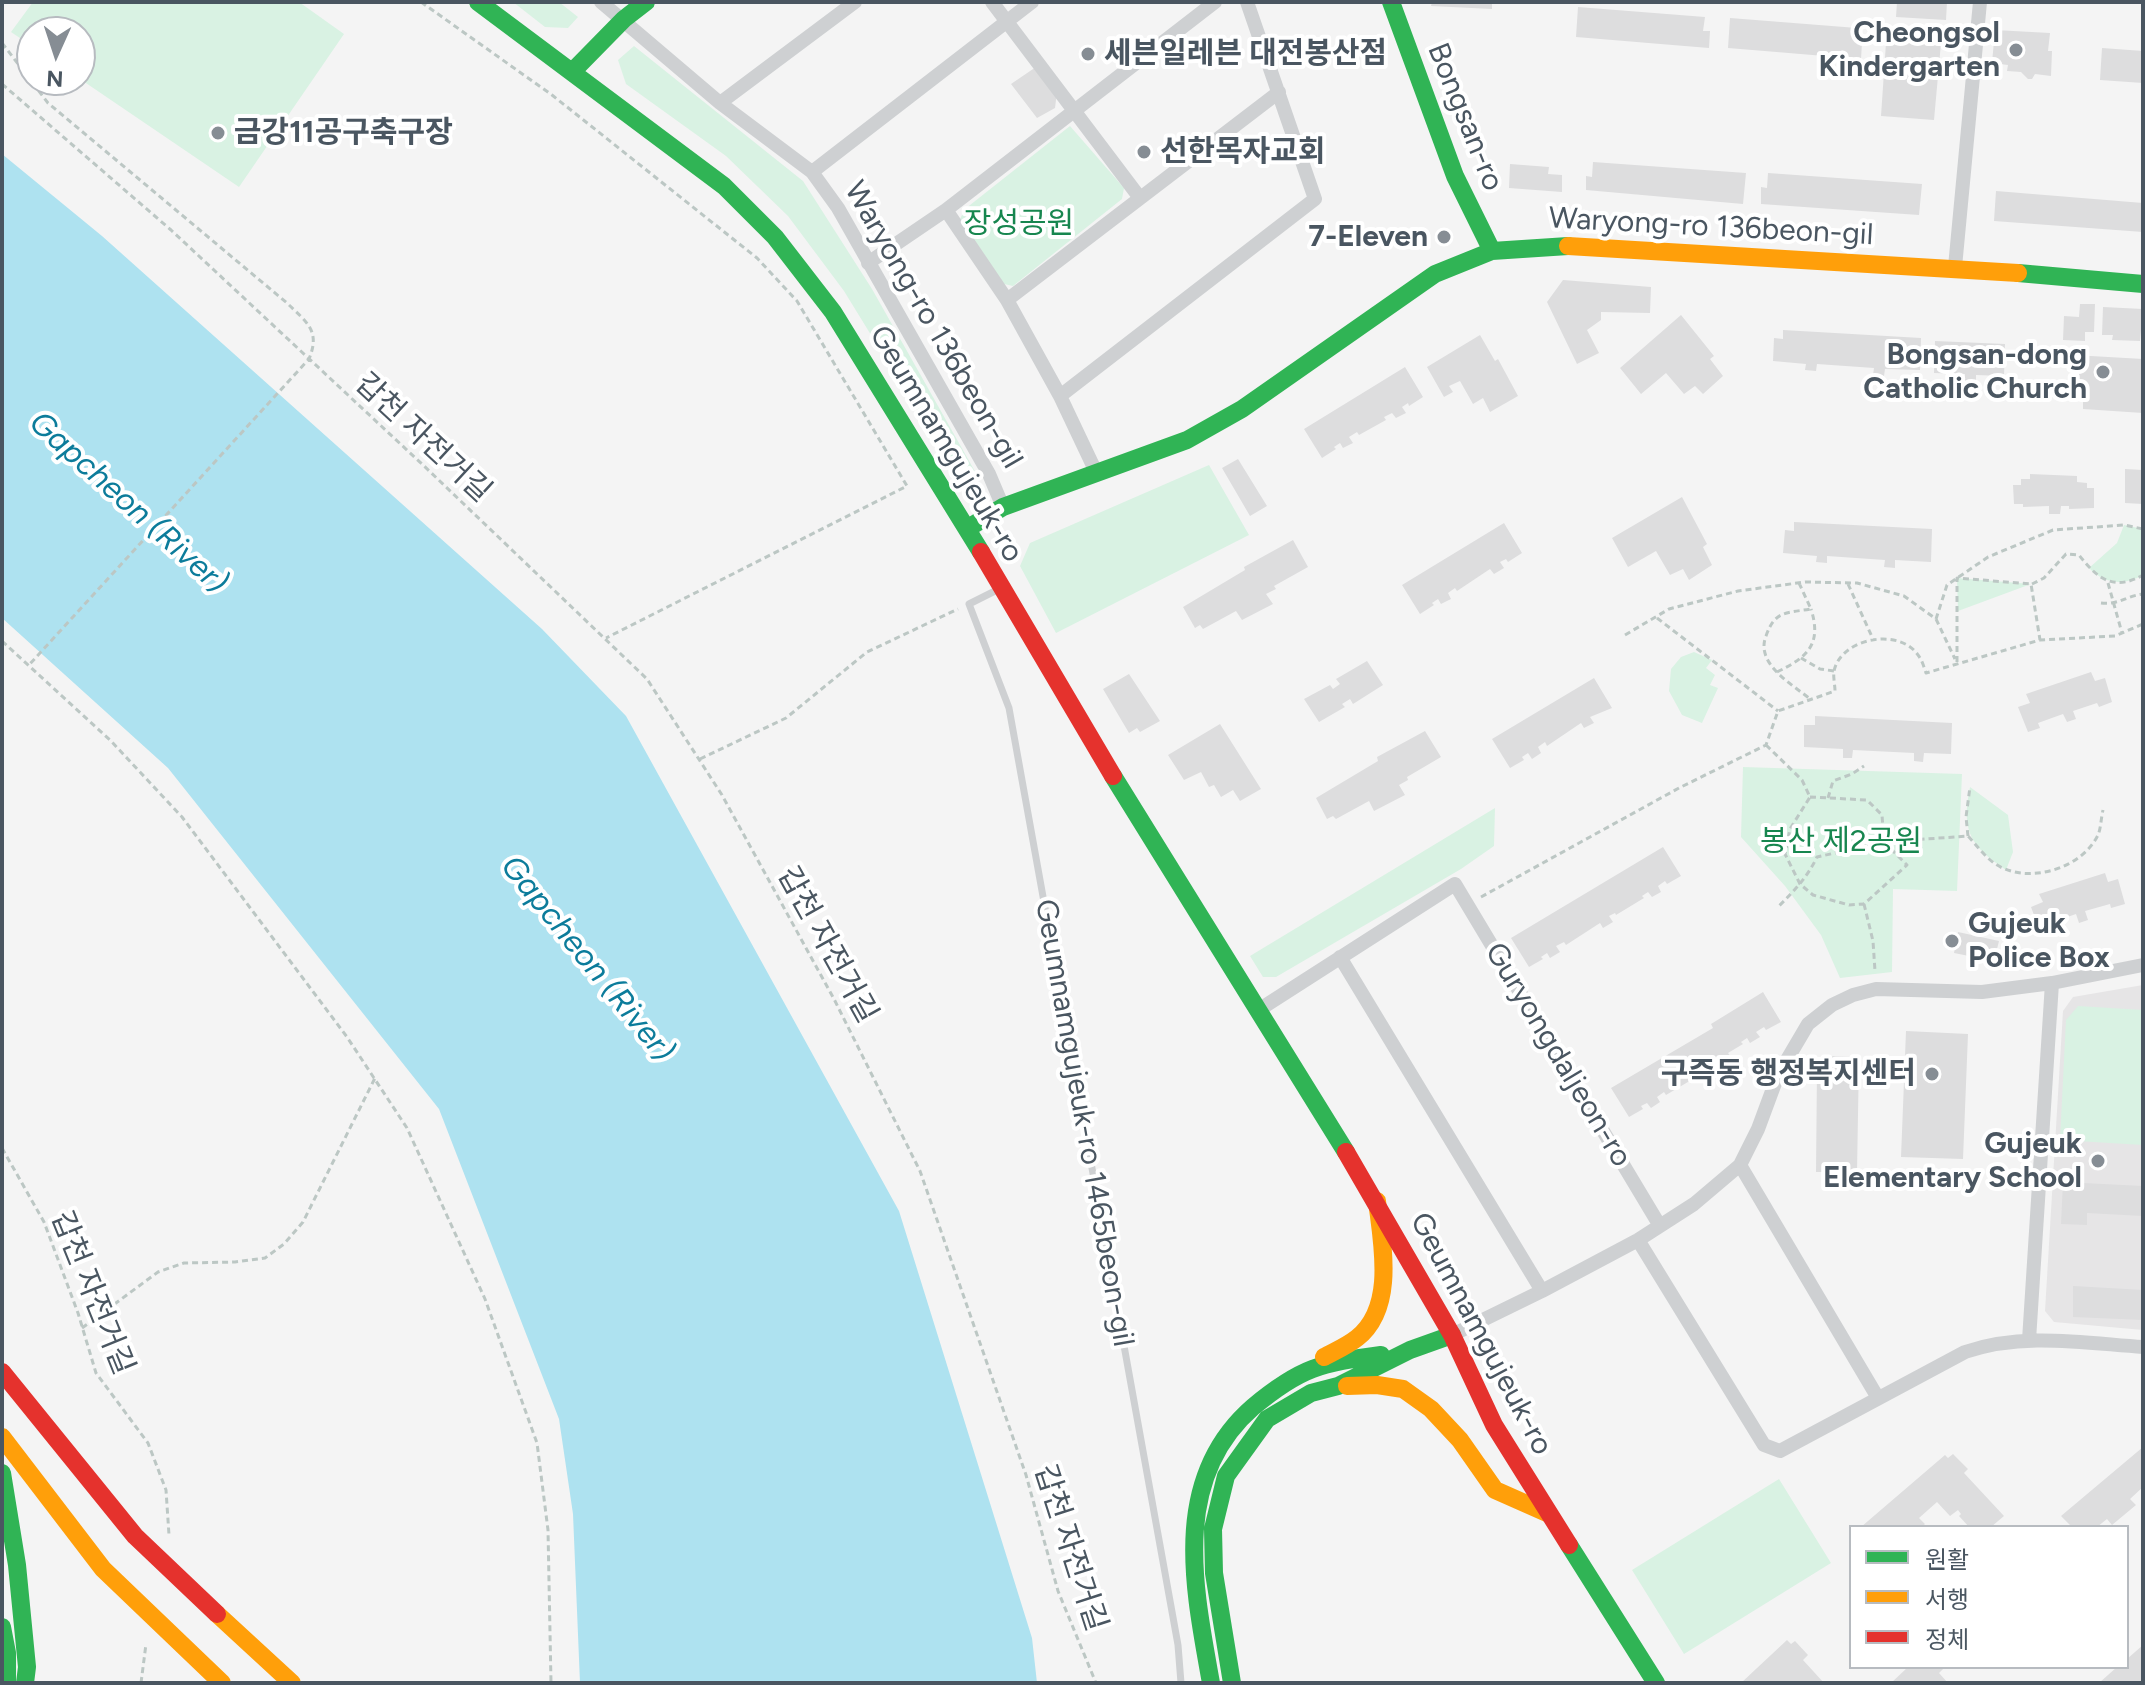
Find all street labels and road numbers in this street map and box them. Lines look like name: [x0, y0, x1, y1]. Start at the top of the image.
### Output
street label: Bongsan-ro: [1419, 38, 1511, 196]
street label: Waryong-ro 136beon-gil: [836, 175, 1030, 475]
street label: Waryong-ro 136beon-gil: [1548, 201, 1874, 253]
street label: Geumnamgujeuk-ro: [861, 319, 1031, 569]
street label: 갑천 자전거길: [347, 366, 499, 510]
street label: 갑천 자전거길: [769, 861, 885, 1029]
street label: Geumnamgujeuk-ro 1465beon-gil: [1027, 897, 1141, 1349]
street label: Guryongdaljeon-ro: [1477, 936, 1639, 1174]
street label: 갑천 자전거길: [43, 1206, 141, 1380]
street label: Geumnamgujeuk-ro: [1402, 1207, 1560, 1461]
street label: 갑천 자전거길: [1026, 1460, 1114, 1636]

